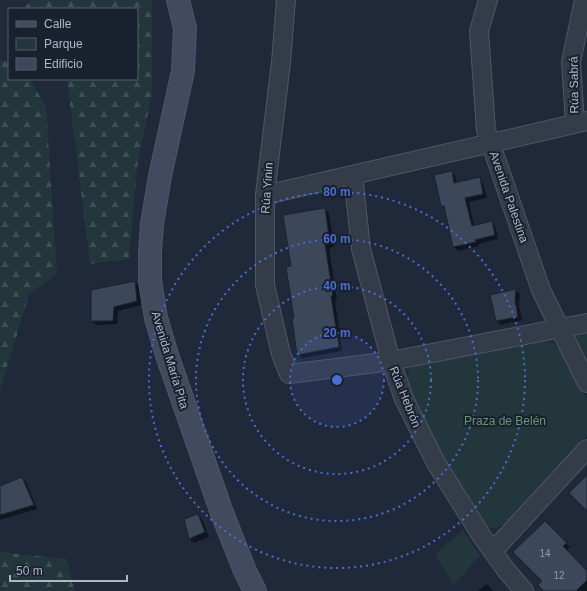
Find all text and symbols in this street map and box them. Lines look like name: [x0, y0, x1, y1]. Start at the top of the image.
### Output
legend: [8, 8, 138, 80]
text: Calle: [44, 17, 72, 31]
text: Parque: [44, 37, 83, 51]
street label: Rúa Sabrá: [566, 56, 581, 114]
text: Edificio: [44, 57, 83, 71]
street label: Avenida Palestina: [487, 149, 531, 245]
street label: Rúa Yinin: [258, 162, 276, 214]
text: 80 m: [323, 185, 351, 199]
text: 60 m: [323, 232, 351, 246]
text: 40 m: [323, 279, 351, 293]
street label: Avenida María Pita: [149, 310, 192, 411]
text: 20 m: [323, 326, 351, 340]
street label: Rúa Hebrón: [386, 364, 424, 430]
centre of rings: [330, 373, 344, 387]
park label: Praza de Belén: [464, 414, 546, 428]
house number: 14: [539, 548, 551, 559]
scale bar: [10, 557, 127, 583]
text: 50 m: [16, 564, 43, 578]
house number: 12: [553, 570, 565, 581]

